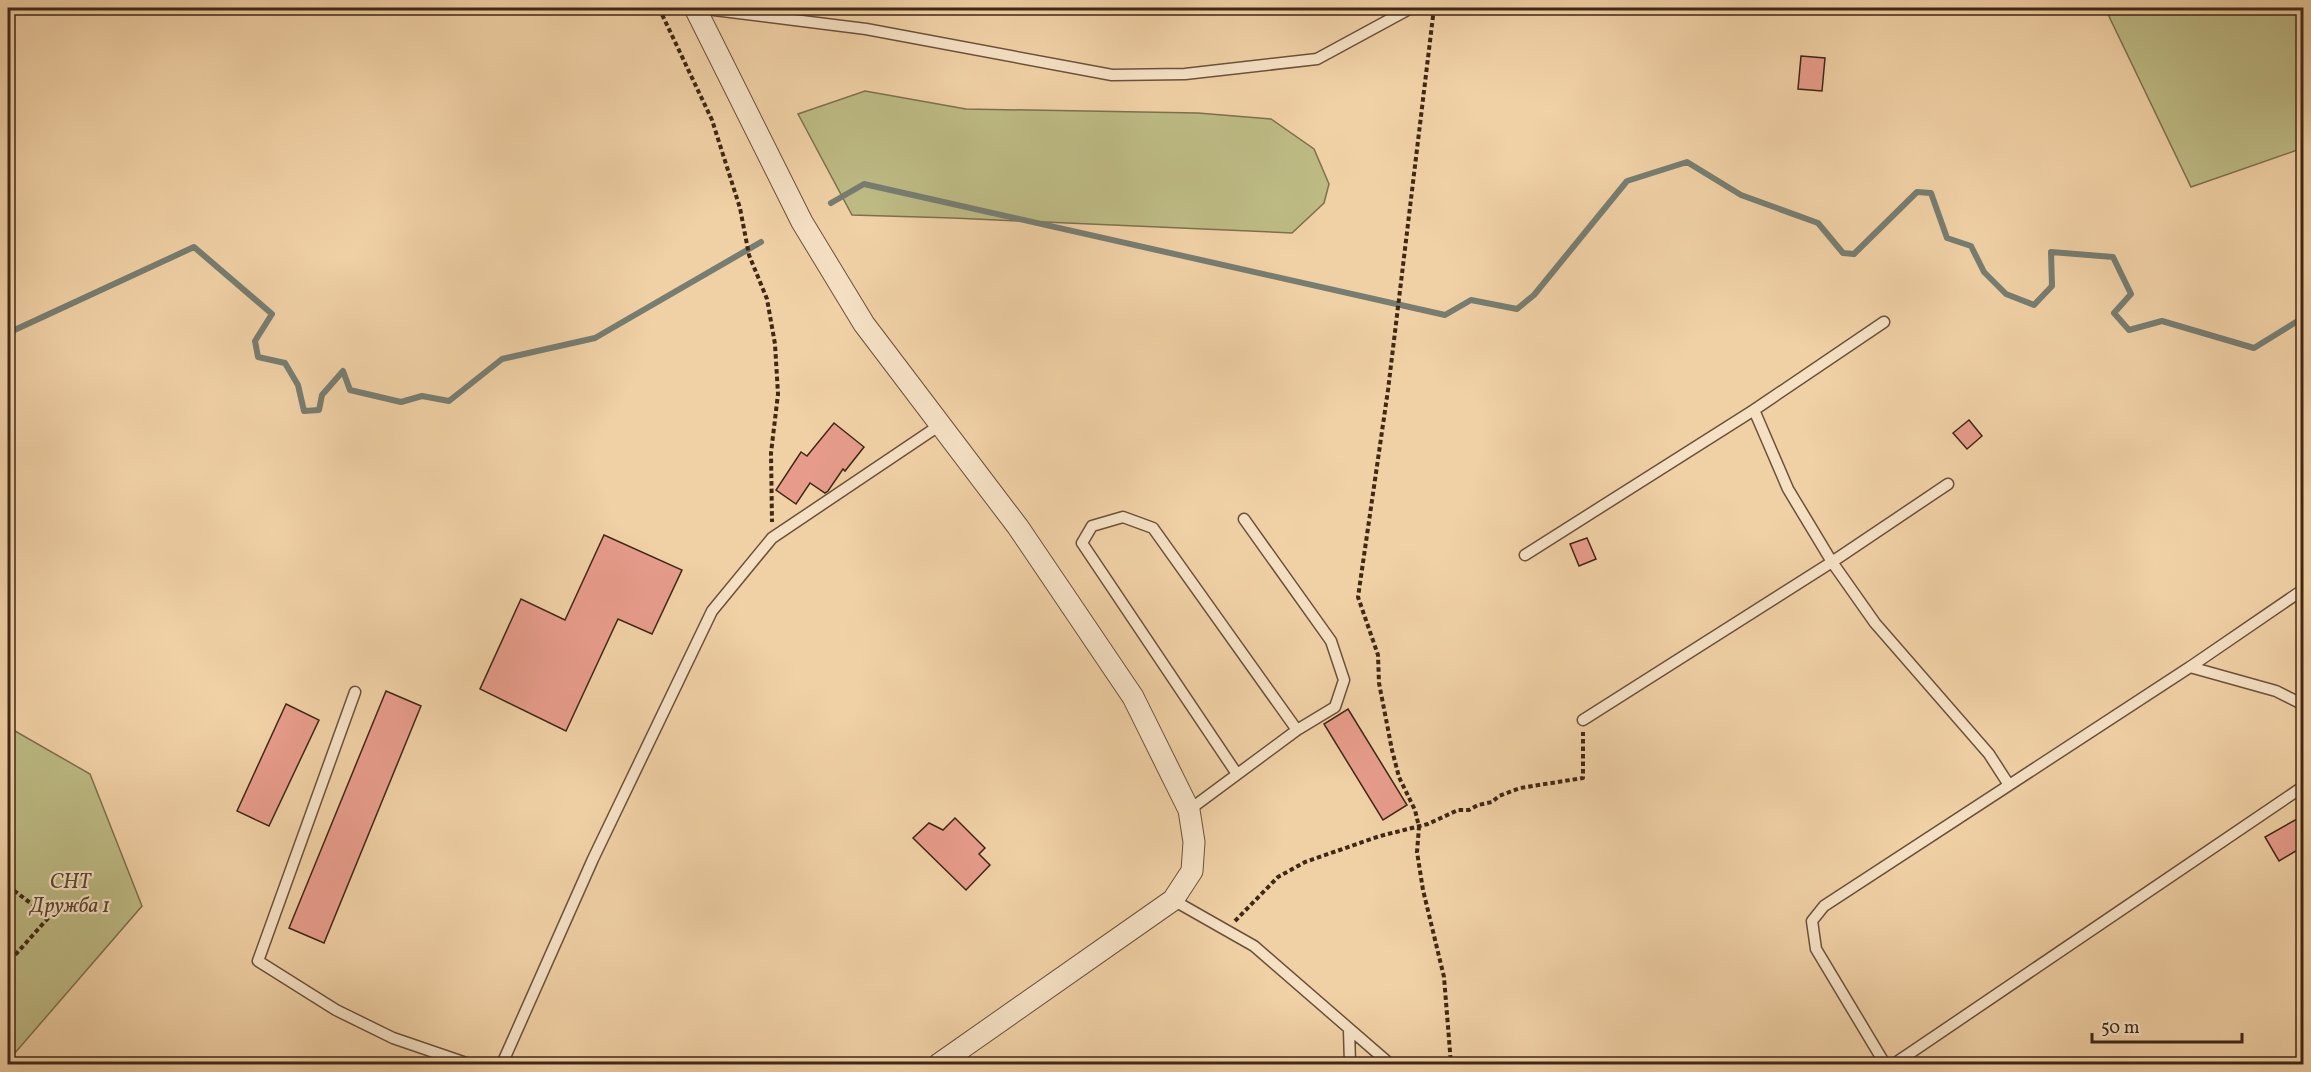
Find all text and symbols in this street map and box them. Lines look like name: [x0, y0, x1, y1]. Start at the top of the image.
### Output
park label: СНТ Дружба 1: [28, 868, 110, 921]
scale bar: [2092, 1006, 2242, 1044]
text: 50 m: [2101, 1016, 2140, 1041]

